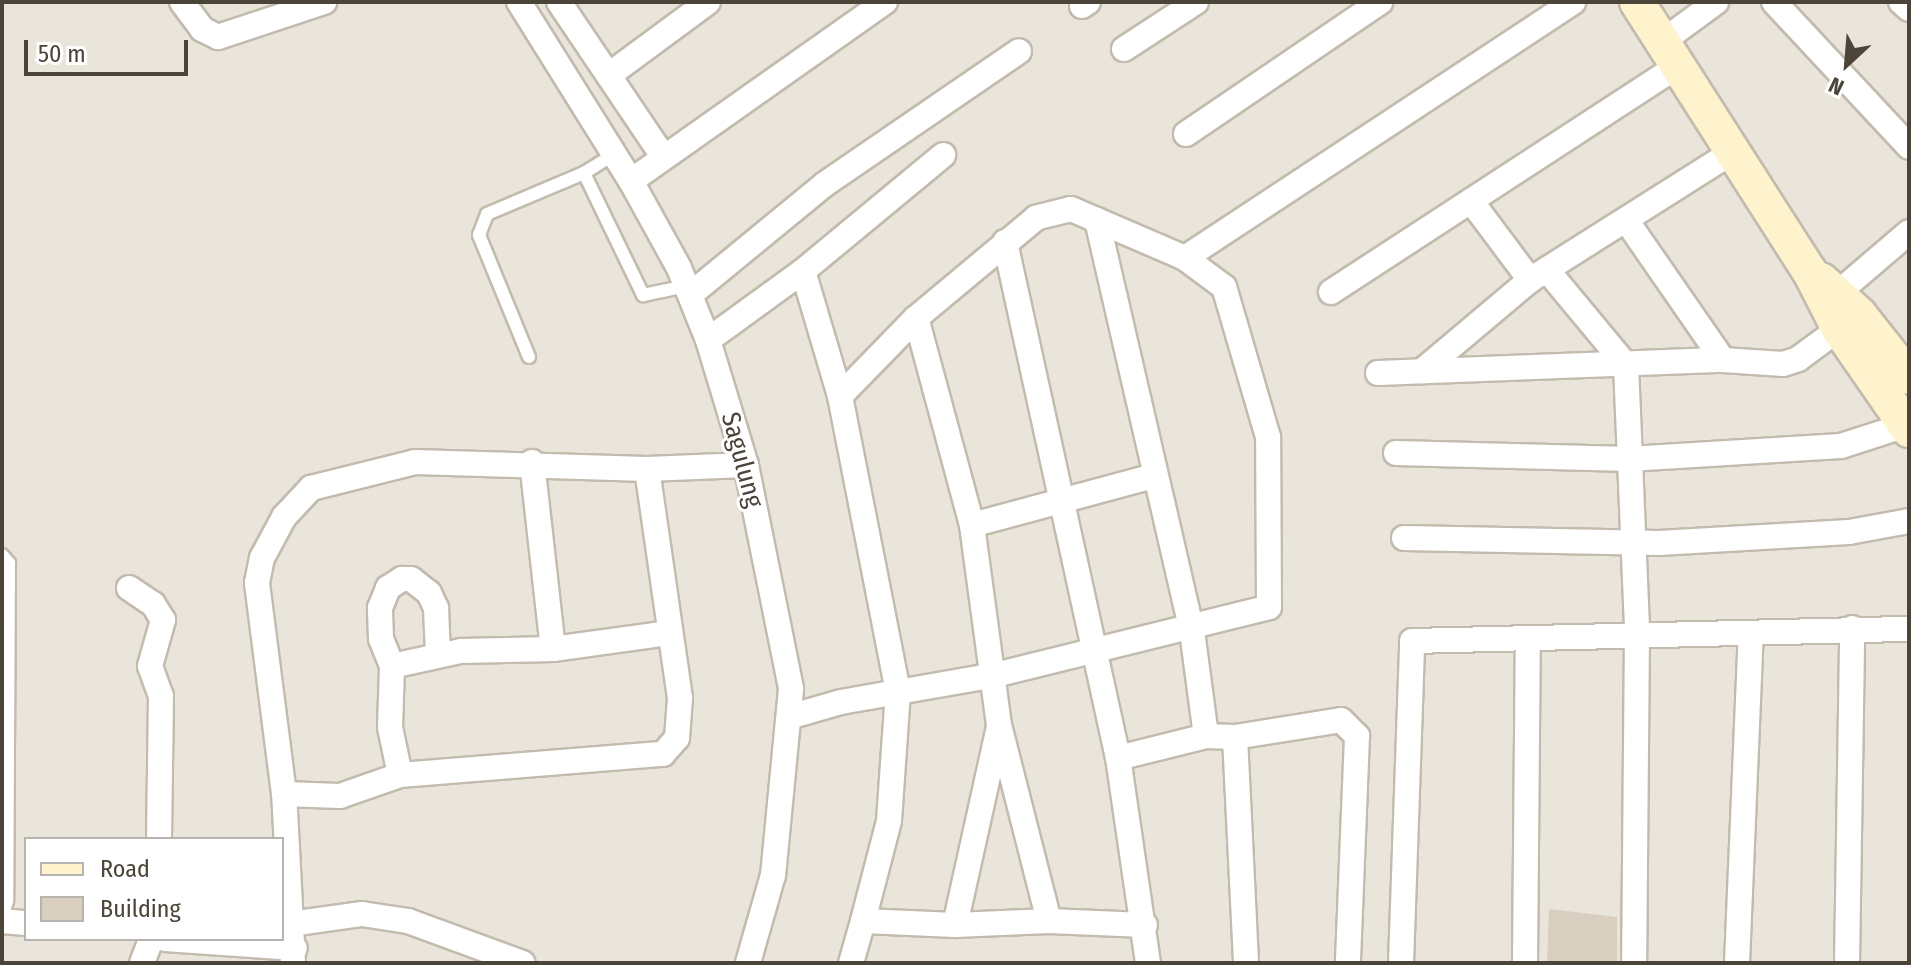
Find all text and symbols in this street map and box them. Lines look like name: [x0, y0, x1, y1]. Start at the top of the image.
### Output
scale bar: [28, 24, 192, 74]
north arrow: [1807, 24, 1887, 104]
text: 50 m: [38, 40, 86, 68]
text: N: [1824, 71, 1848, 101]
street label: Sagulung: [714, 409, 770, 511]
legend: [24, 837, 284, 941]
text: Road: [100, 855, 150, 883]
text: Building: [100, 895, 181, 923]

